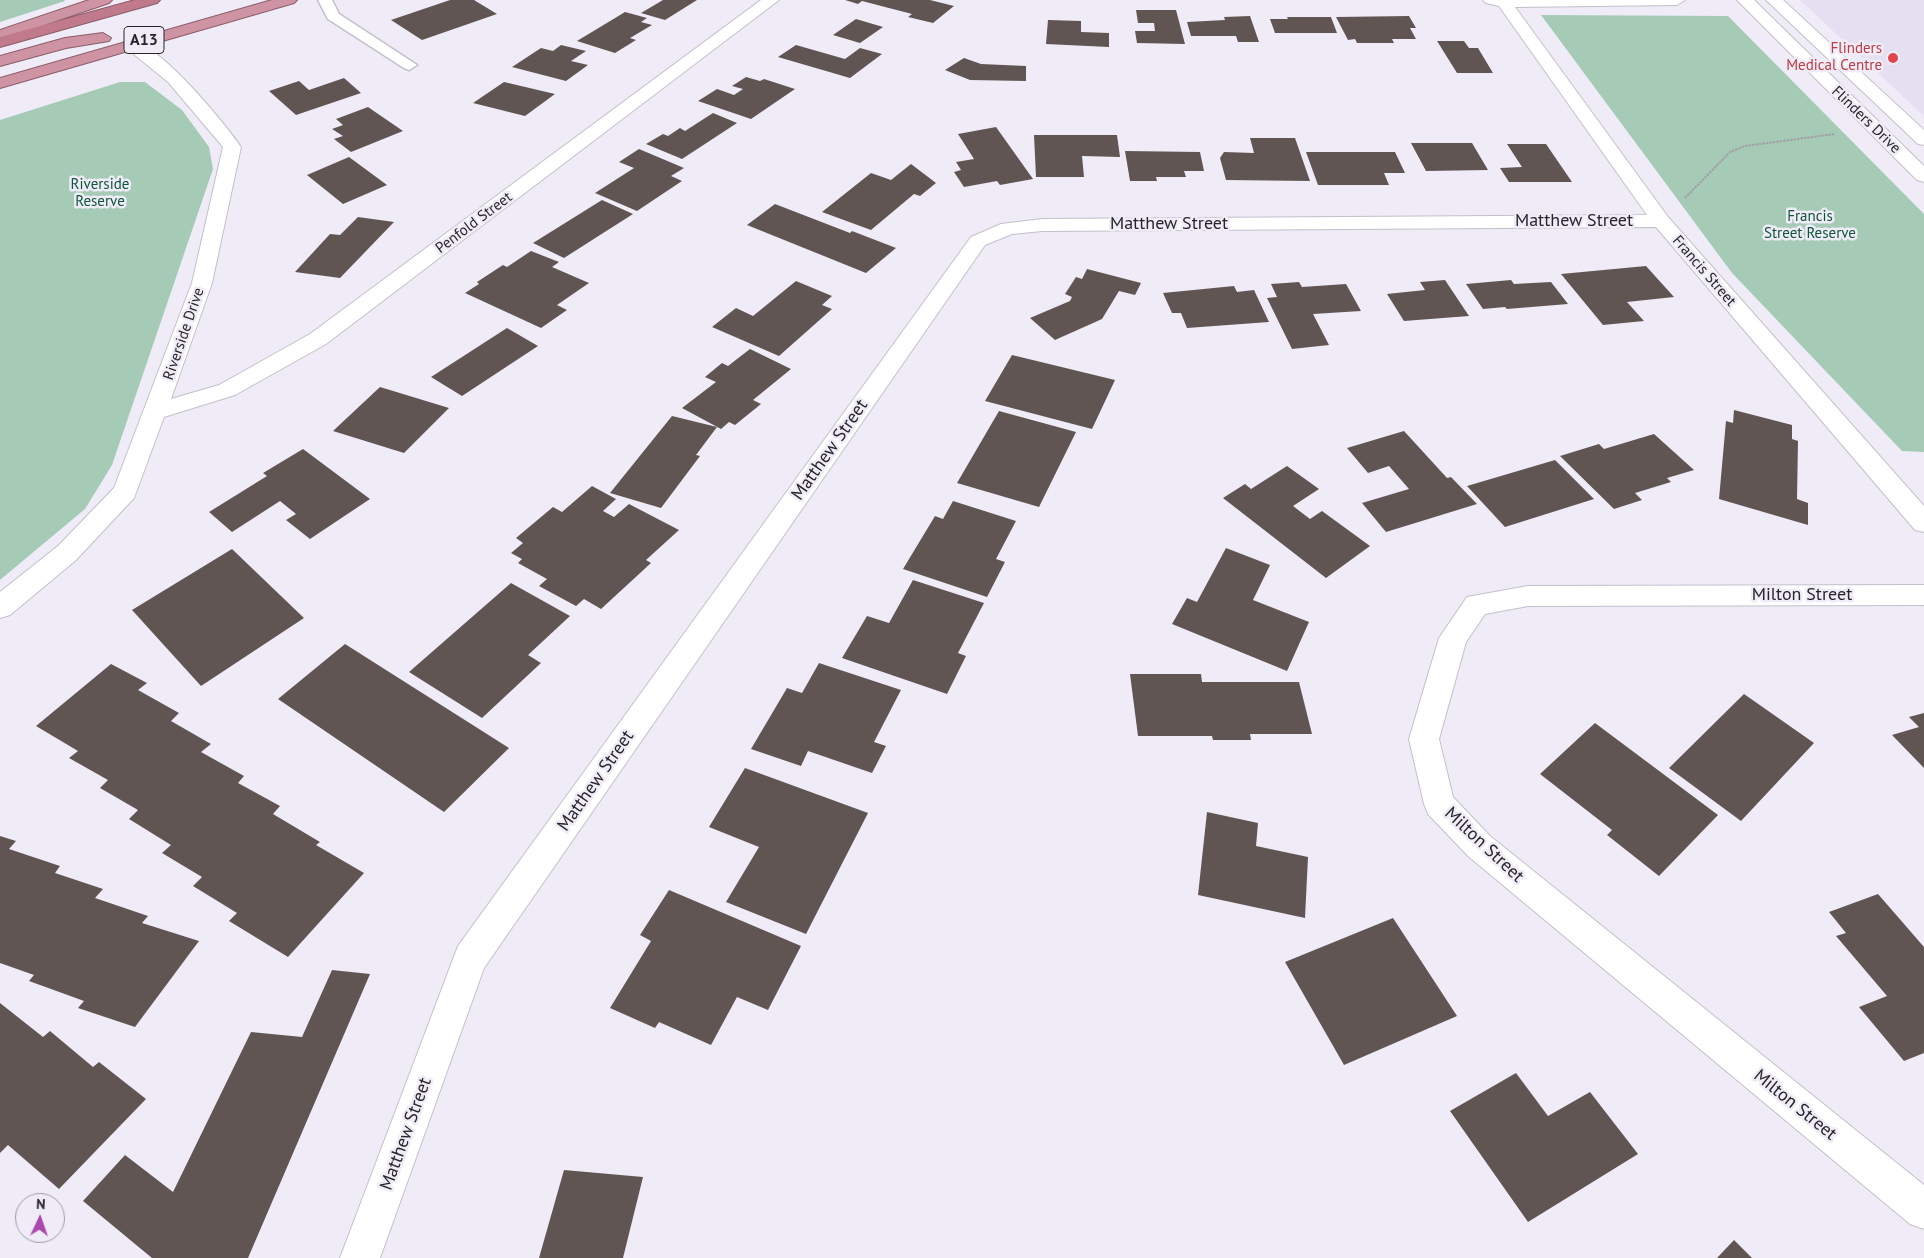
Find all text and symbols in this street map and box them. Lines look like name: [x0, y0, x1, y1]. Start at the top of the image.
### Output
road number: A13: [124, 26, 164, 54]
place label: Flinders Medical Centre: [1786, 40, 1882, 75]
marker: Flinders Medical Centre: [1886, 51, 1900, 65]
street label: Flinders Drive: [1828, 83, 1904, 157]
park label: Riverside Reserve: [71, 176, 129, 211]
street label: Penfold Street: [432, 188, 516, 258]
park label: Francis Street Reserve: [1764, 208, 1856, 243]
street label: Matthew Street: [1515, 210, 1633, 232]
street label: Matthew Street: [1110, 213, 1228, 235]
street label: Francis Street: [1668, 232, 1740, 310]
street label: Riverside Drive: [160, 286, 208, 382]
street label: Matthew Street: [787, 395, 873, 505]
street label: Milton Street: [1752, 584, 1852, 606]
street label: Matthew Street: [553, 726, 639, 836]
street label: Milton Street: [1440, 803, 1528, 887]
street label: Milton Street: [1749, 1065, 1841, 1145]
street label: Matthew Street: [376, 1075, 436, 1193]
north arrow: [15, 1193, 65, 1243]
text: N: [36, 1195, 46, 1213]

